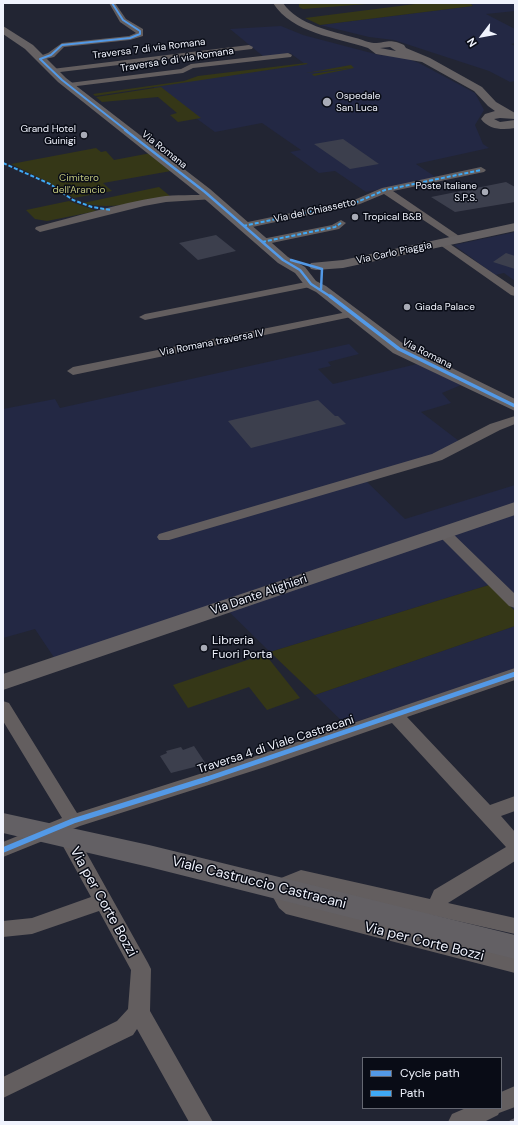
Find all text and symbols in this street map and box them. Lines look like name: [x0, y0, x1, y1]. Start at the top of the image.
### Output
north arrow: [462, 16, 502, 56]
text: N: [464, 35, 480, 49]
street label: Traversa 7 di via Romana: [92, 36, 206, 62]
street label: Traversa 6 di via Romana: [119, 45, 235, 75]
place label: Ospedale San Luca: [336, 90, 380, 114]
marker: Ospedale San Luca: [321, 96, 333, 108]
place label: Grand Hotel Guinigi: [20, 123, 76, 146]
street label: Via Romana: [139, 129, 189, 171]
marker: Grand Hotel Guinigi: [79, 130, 89, 140]
park label: Cimitero dell'Arancio: [53, 172, 105, 196]
place label: Poste Italiane S.P.S.: [415, 180, 477, 204]
marker: Poste Italiane S.P.S.: [480, 187, 490, 197]
street label: Via del Chiassetto: [273, 196, 357, 226]
place label: Tropical B&B: [363, 211, 422, 223]
marker: Tropical B&B: [350, 212, 360, 222]
street label: Via Carlo Piaggia: [355, 239, 433, 267]
place label: Giada Palace: [415, 301, 475, 313]
marker: Giada Palace: [402, 302, 412, 312]
street label: Via Romana traversa IV: [159, 327, 265, 359]
street label: Via Romana: [400, 336, 454, 372]
street label: Via Dante Alighieri: [209, 572, 309, 618]
place label: Libreria Fuori Porta: [212, 634, 272, 662]
marker: Libreria Fuori Porta: [199, 643, 209, 653]
street label: Traversa 4 di Viale Castracani: [196, 713, 356, 777]
street label: Via per Corte Bozzi: [66, 844, 140, 960]
street label: Viale Castruccio Castracani: [170, 853, 348, 913]
street label: Via per Corte Bozzi: [362, 919, 486, 965]
legend: [362, 1057, 502, 1109]
text: Cycle path: [400, 1065, 460, 1081]
text: Path: [400, 1085, 425, 1101]

